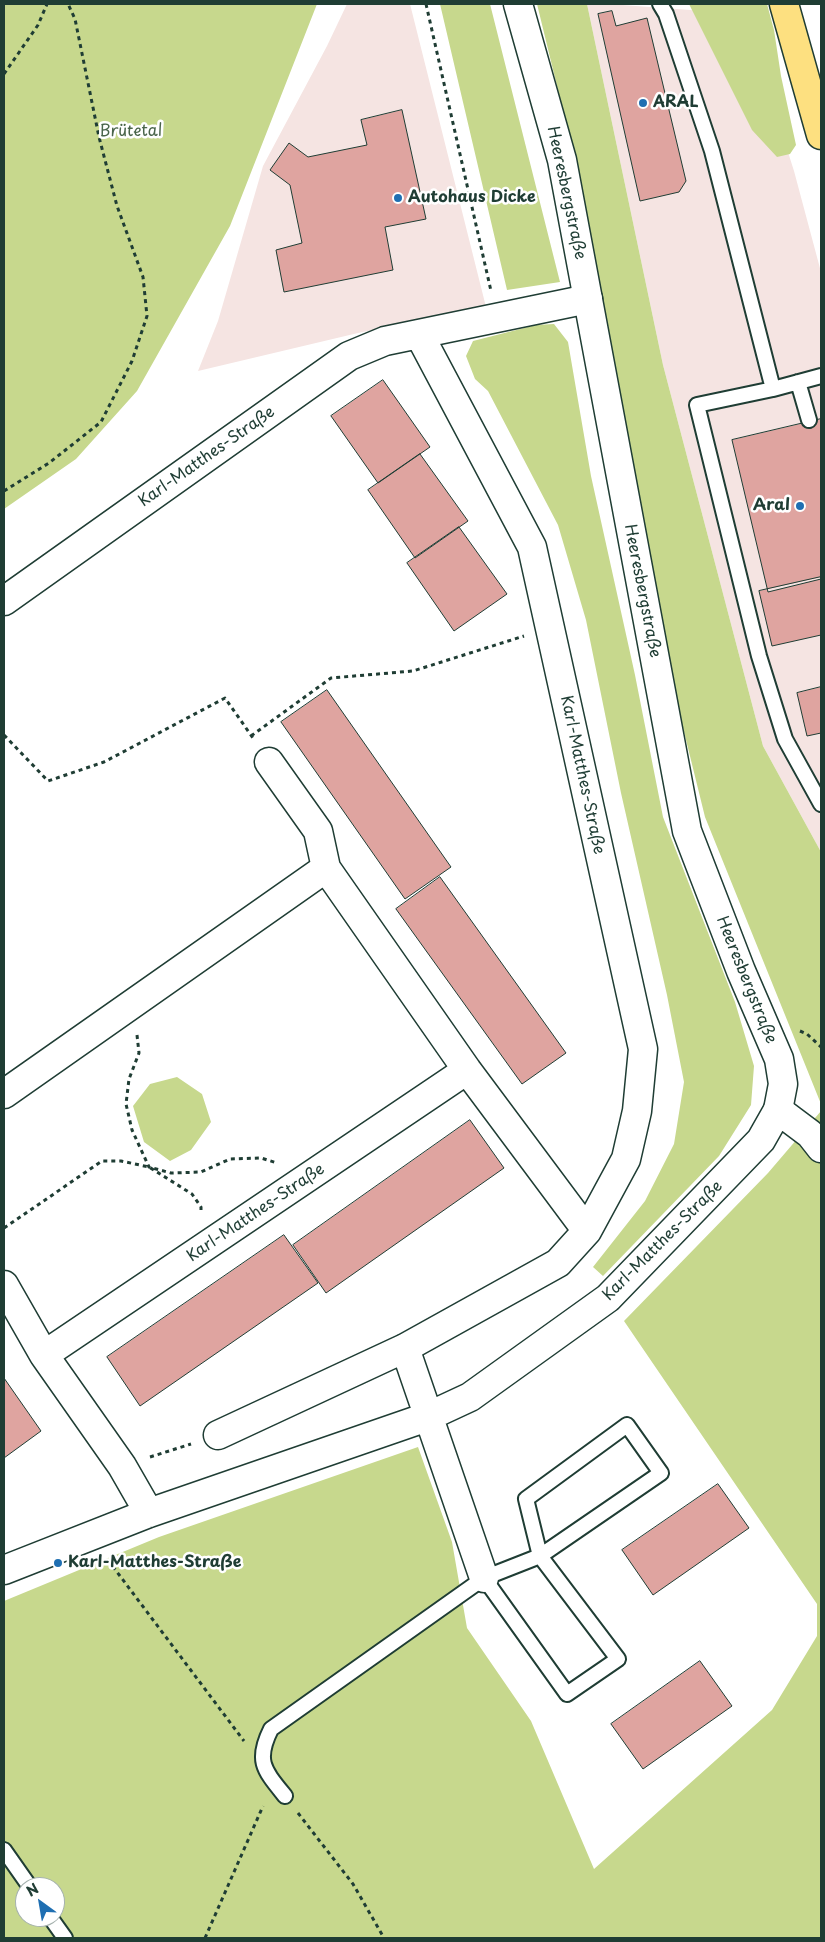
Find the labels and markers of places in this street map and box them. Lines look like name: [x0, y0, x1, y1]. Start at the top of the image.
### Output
place label: ARAL: [653, 93, 698, 113]
marker: ARAL: [637, 97, 649, 109]
place label: Autohaus Dicke: [408, 188, 536, 208]
marker: Autohaus Dicke: [392, 192, 404, 204]
place label: Aral: [753, 496, 790, 516]
marker: Aral: [794, 500, 806, 512]
place label: Karl-Matthes-Straße: [68, 1553, 241, 1573]
marker: Karl-Matthes-Straße: [52, 1557, 64, 1569]

